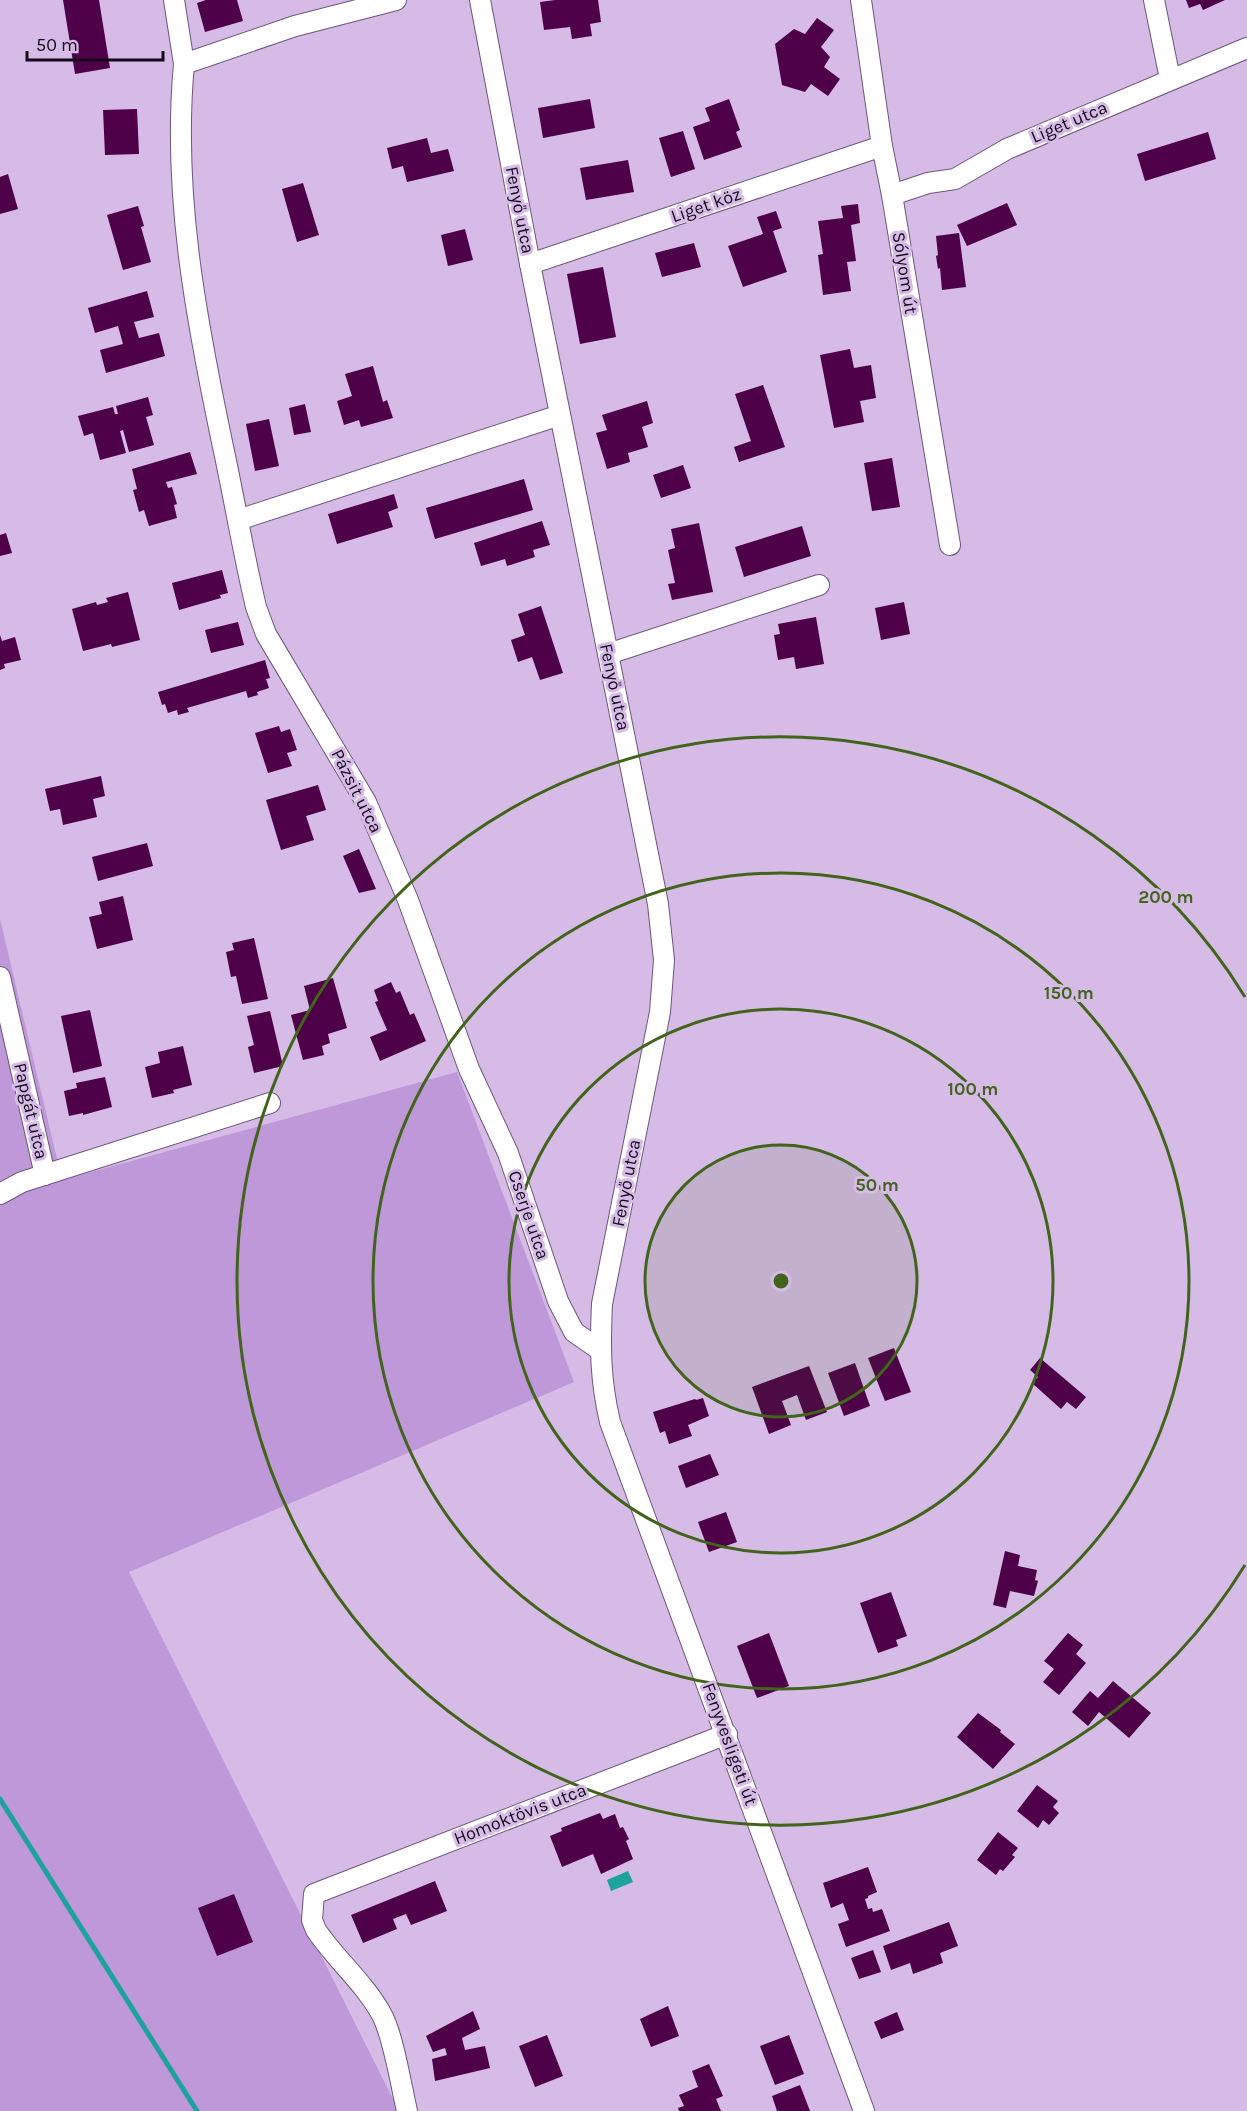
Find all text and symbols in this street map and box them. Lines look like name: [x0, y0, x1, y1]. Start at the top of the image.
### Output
scale bar: [27, 24, 164, 62]
text: 50 m: [36, 34, 78, 56]
street label: Liget utca: [1027, 96, 1111, 148]
street label: Fenyő utca: [501, 165, 539, 255]
street label: Liget köz: [668, 183, 744, 227]
street label: Sólyom út: [888, 230, 922, 316]
street label: Fenyő utca: [595, 641, 635, 733]
street label: Pázsit utca: [327, 745, 387, 837]
text: 200 m: [1138, 886, 1194, 908]
text: 150 m: [1044, 982, 1094, 1004]
street label: Papgát utca: [9, 1061, 53, 1161]
text: 100 m: [948, 1078, 998, 1100]
street label: Fenyő utca: [607, 1138, 645, 1228]
street label: Cserje utca: [504, 1168, 554, 1262]
text: 50 m: [855, 1174, 899, 1196]
centre of rings: [771, 1271, 791, 1291]
street label: Fenyvesligeti út: [698, 1680, 762, 1809]
street label: Homoktövis utca: [451, 1779, 589, 1849]

